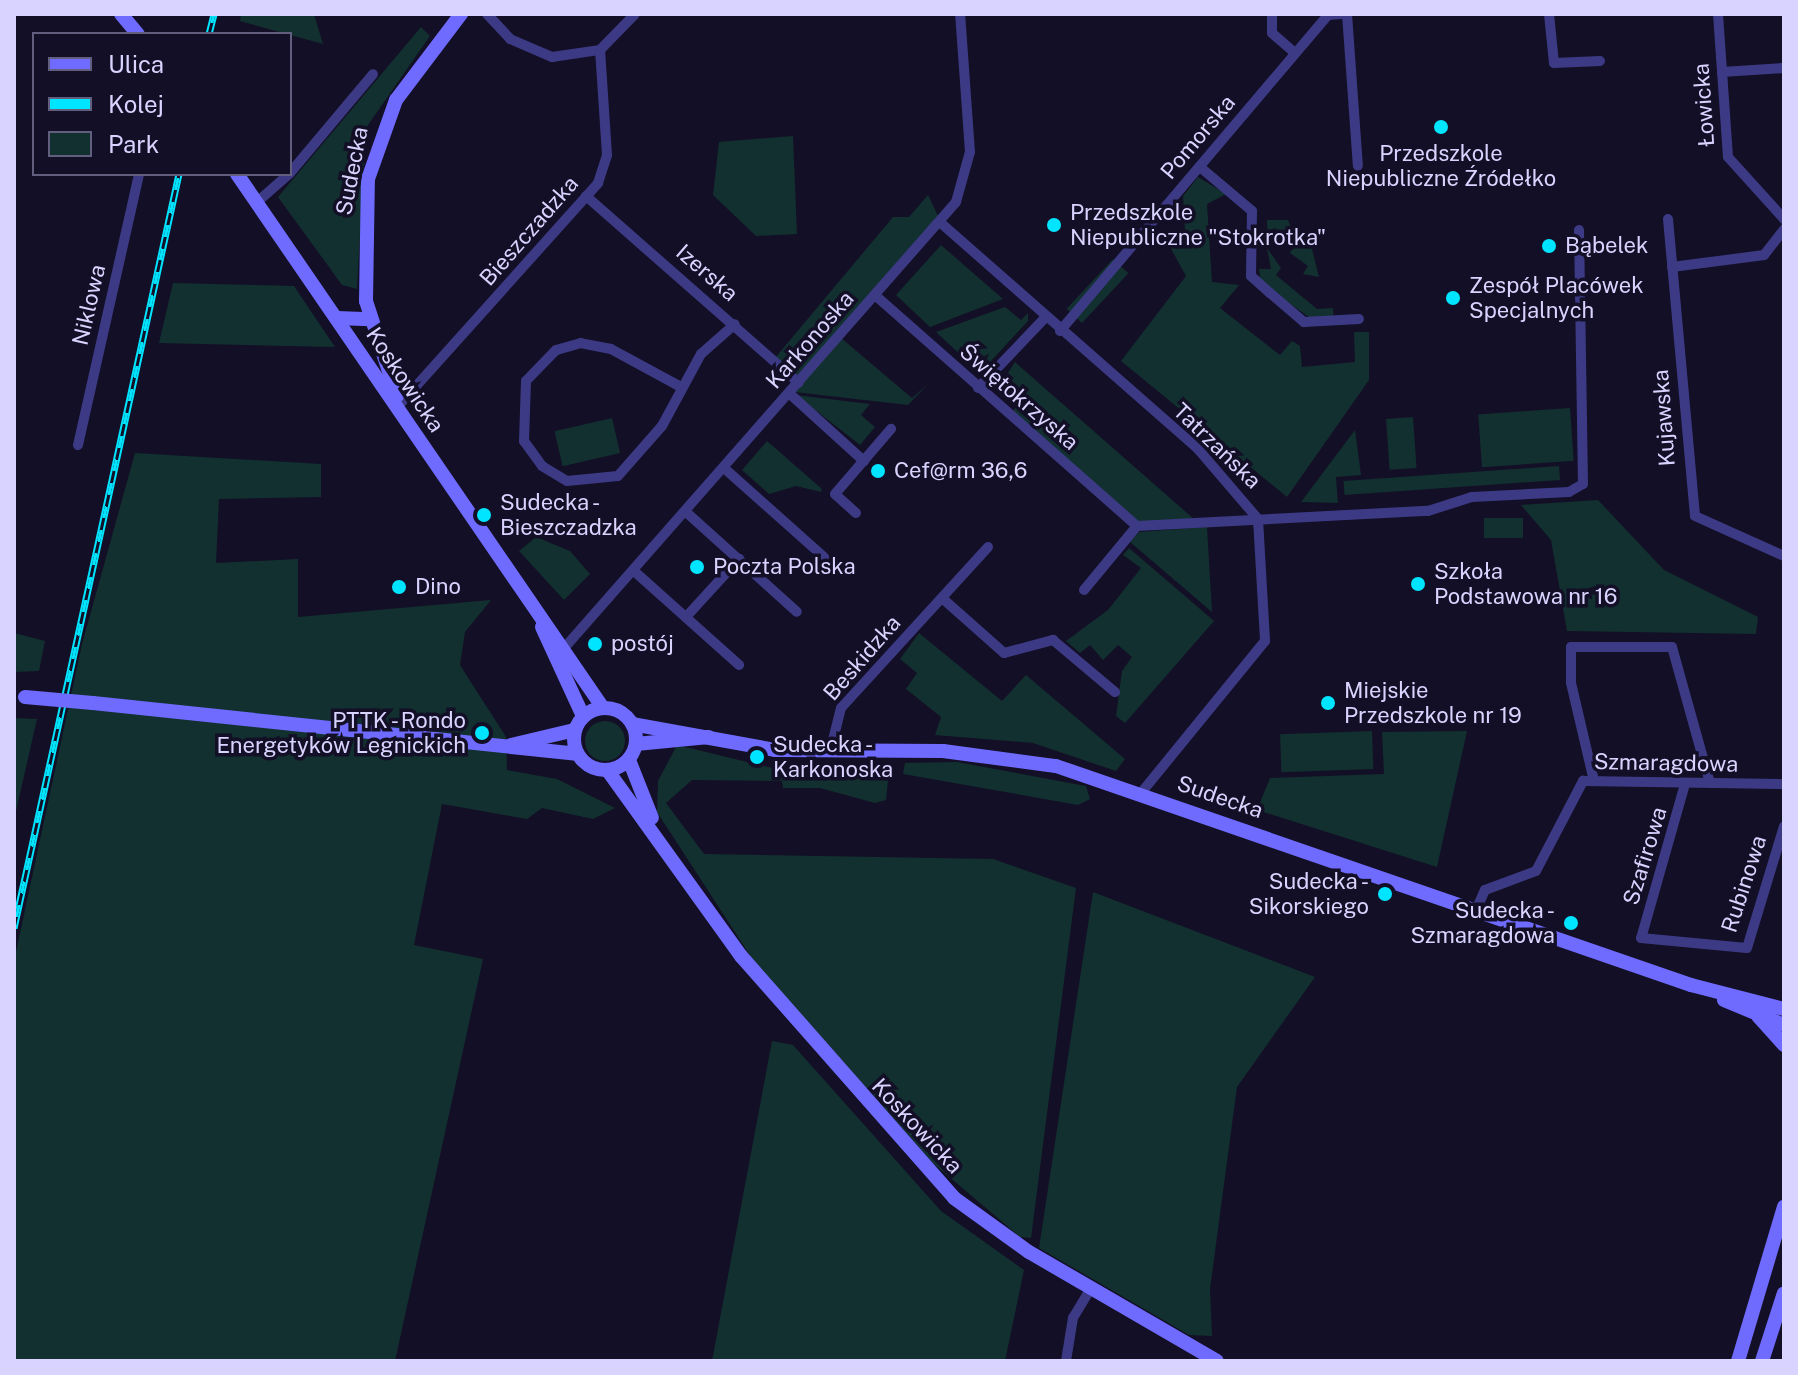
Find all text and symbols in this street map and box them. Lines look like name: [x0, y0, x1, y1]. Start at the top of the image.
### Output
legend: [32, 32, 292, 176]
text: Ulica: [108, 50, 164, 78]
street label: Łowicka: [1688, 63, 1720, 147]
text: Kolej: [108, 90, 164, 118]
street label: Pomorska: [1155, 90, 1241, 184]
marker: Przedszkole Niepubliczne Źródełko: [1432, 118, 1450, 136]
street label: Sudecka: [331, 125, 373, 217]
text: Park: [108, 130, 159, 158]
place label: Przedszkole Niepubliczne Źródełko: [1326, 140, 1556, 192]
street label: Bieszczadzka: [474, 171, 584, 291]
place label: Przedszkole Niepubliczne "Stokrotka": [1070, 199, 1326, 250]
marker: Przedszkole Niepubliczne "Stokrotka": [1045, 216, 1063, 234]
place label: Bąbelek: [1565, 233, 1648, 259]
marker: Bąbelek: [1540, 237, 1558, 255]
street label: Izerska: [671, 239, 743, 307]
street label: Niklowa: [67, 262, 111, 348]
place label: Zespół Placówek Specjalnych: [1469, 272, 1644, 324]
street label: Karkonoska: [761, 286, 859, 394]
marker: Zespół Placówek Specjalnych: [1444, 289, 1462, 307]
street label: Koskowicka: [360, 323, 450, 437]
street label: Świętokrzyska: [954, 338, 1084, 456]
street label: Kujawska: [1647, 369, 1681, 467]
street label: Tatrzańska: [1168, 398, 1266, 494]
place label: Cef@rm 36,6: [894, 458, 1027, 484]
marker: Cef@rm 36,6: [869, 462, 887, 480]
place label: Sudecka - Bieszczadzka: [500, 489, 637, 540]
marker: Sudecka - Bieszczadzka: [475, 506, 493, 524]
place label: Poczta Polska: [713, 554, 856, 580]
marker: Poczta Polska: [688, 558, 706, 576]
place label: Szkoła Podstawowa nr 16: [1434, 558, 1617, 610]
place label: Dino: [415, 574, 461, 600]
marker: Szkoła Podstawowa nr 16: [1409, 575, 1427, 593]
marker: Dino: [390, 578, 408, 596]
street label: Beskidzka: [818, 610, 906, 706]
place label: postój: [611, 631, 674, 657]
marker: postój: [586, 635, 604, 653]
place label: Miejskie Przedszkole nr 19: [1344, 677, 1522, 728]
marker: Miejskie Przedszkole nr 19: [1319, 694, 1337, 712]
place label: PTTK - Rondo Energetyków Legnickich: [216, 707, 466, 758]
marker: PTTK - Rondo Energetyków Legnickich: [473, 724, 491, 742]
place label: Sudecka - Karkonoska: [773, 731, 893, 782]
marker: Sudecka - Karkonoska: [748, 748, 766, 766]
street label: Szmaragdowa: [1594, 749, 1738, 777]
street label: Sudecka: [1174, 770, 1266, 824]
street label: Szafirowa: [1618, 804, 1672, 908]
street label: Rubinowa: [1716, 832, 1772, 936]
place label: Sudecka - Sikorskiego: [1249, 868, 1369, 920]
marker: Sudecka - Sikorskiego: [1376, 885, 1394, 903]
place label: Sudecka - Szmaragdowa: [1411, 897, 1555, 948]
marker: Sudecka - Szmaragdowa: [1562, 914, 1580, 932]
street label: Koskowicka: [866, 1073, 968, 1179]

